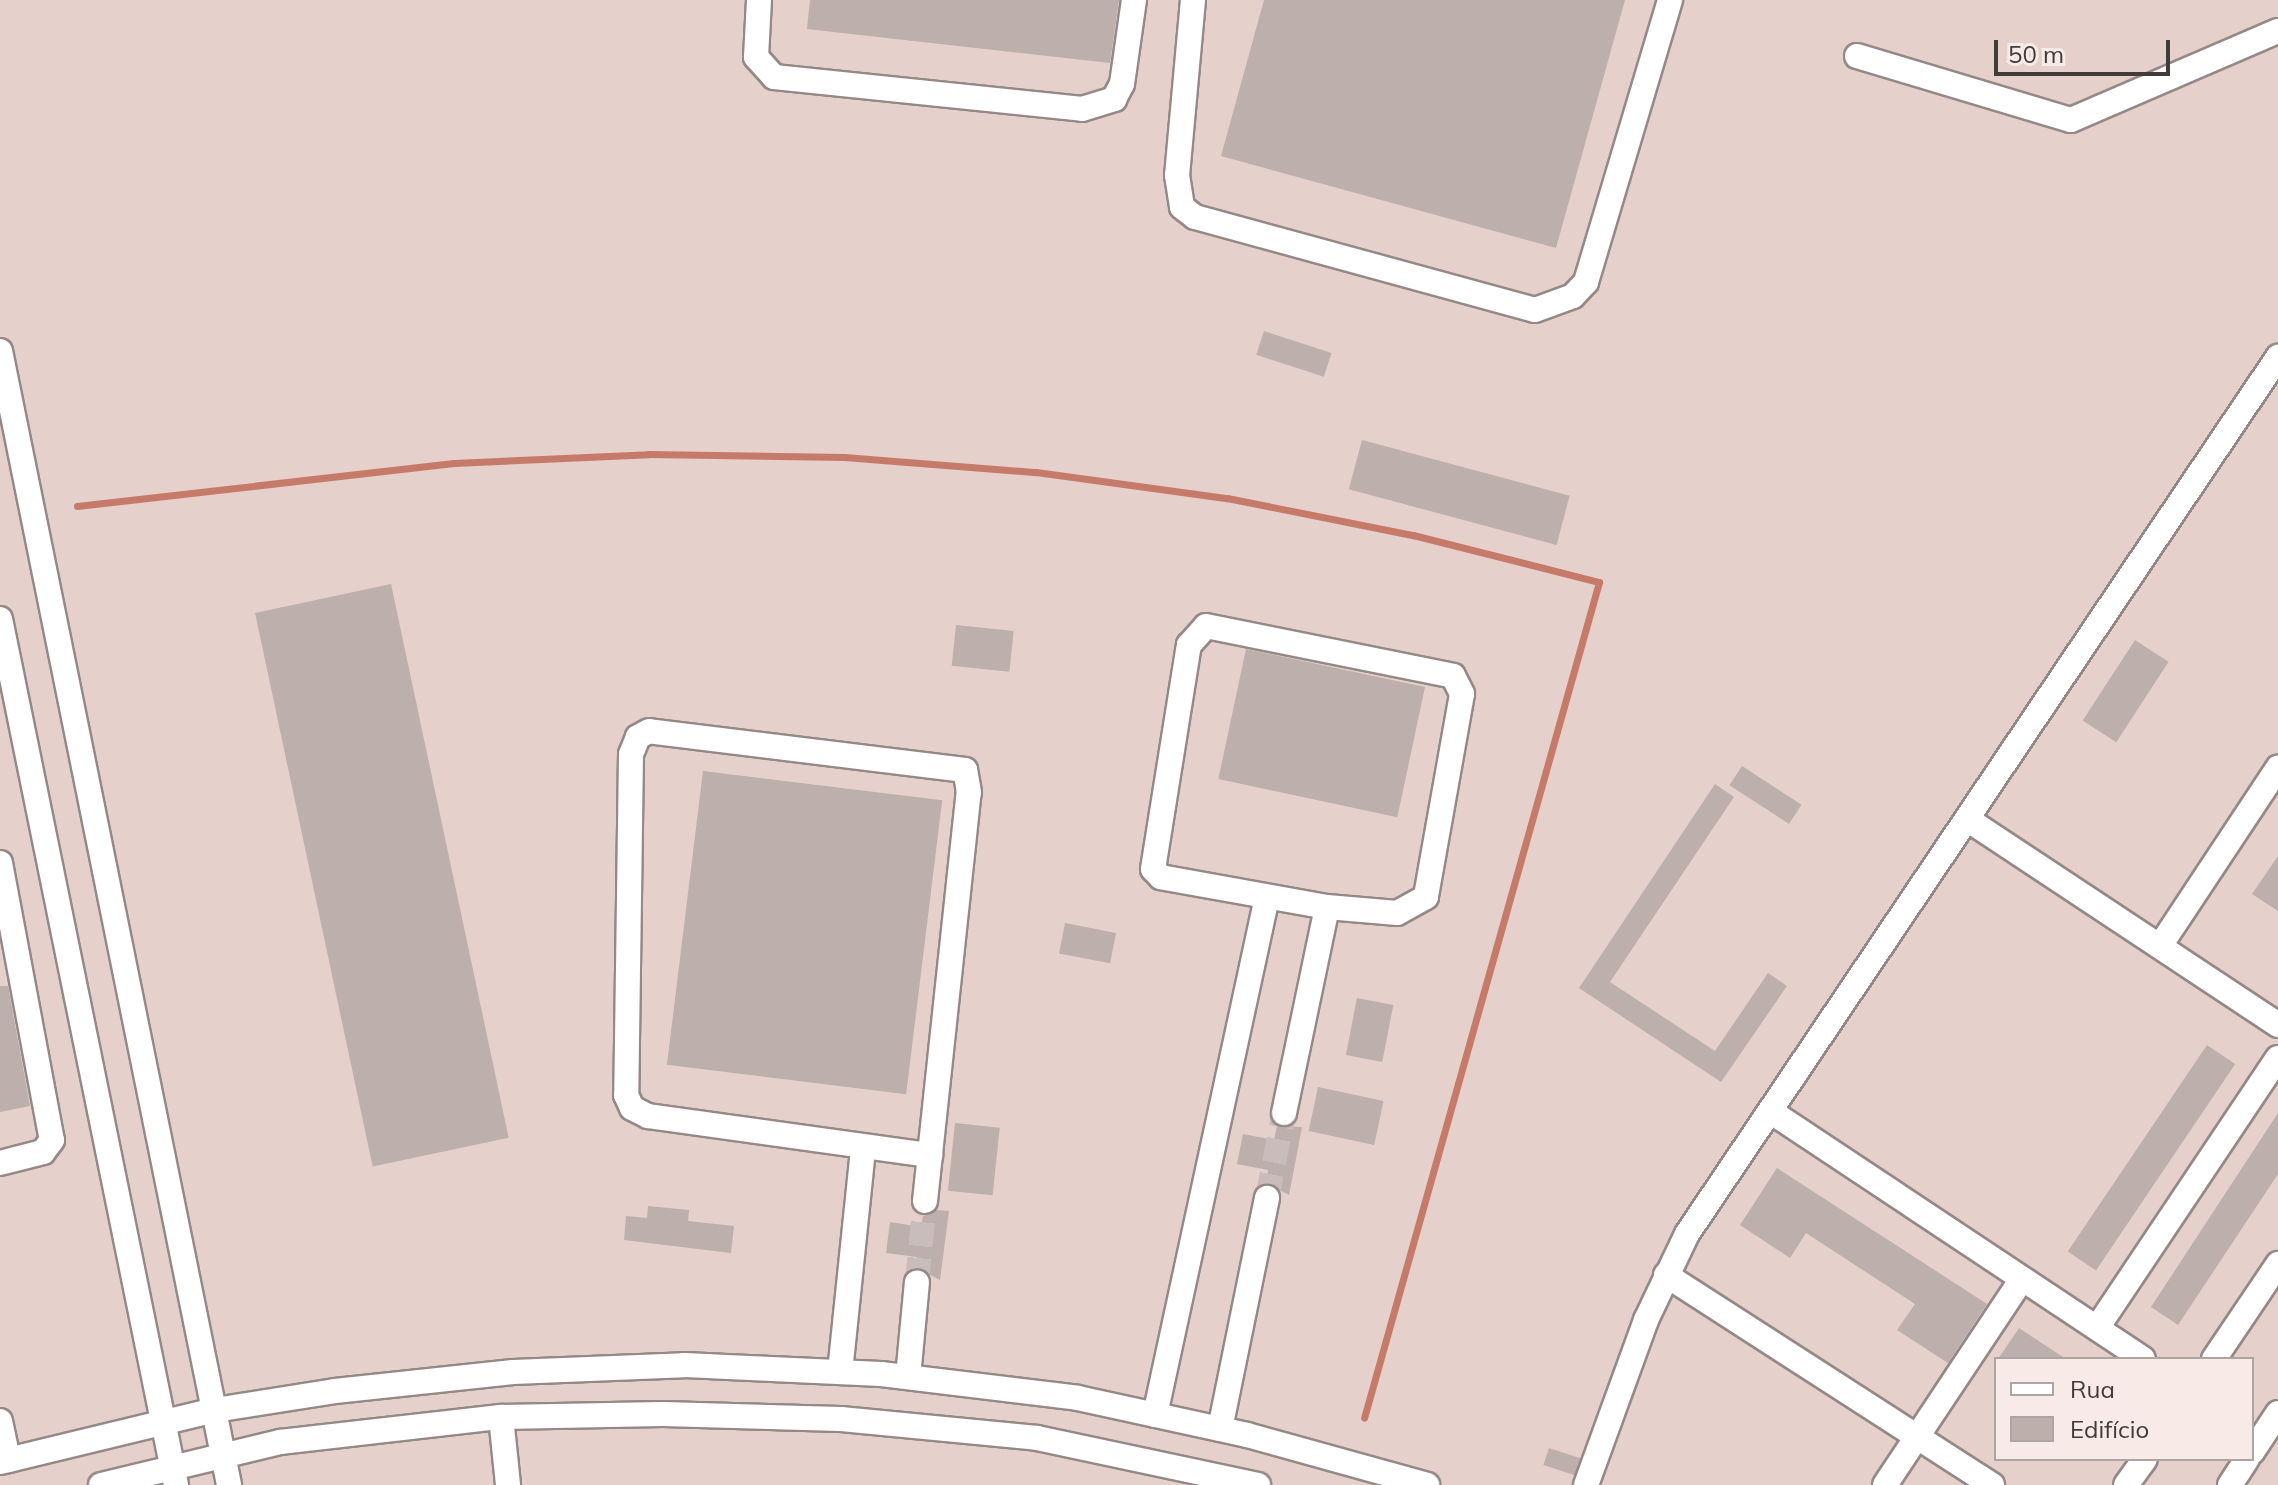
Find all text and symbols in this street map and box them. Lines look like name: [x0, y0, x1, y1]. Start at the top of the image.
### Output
scale bar: [1998, 24, 2174, 74]
text: 50 m: [2008, 39, 2064, 69]
legend: [1994, 1357, 2254, 1461]
text: Rua: [2070, 1374, 2115, 1404]
text: Edifício: [2070, 1414, 2149, 1444]

